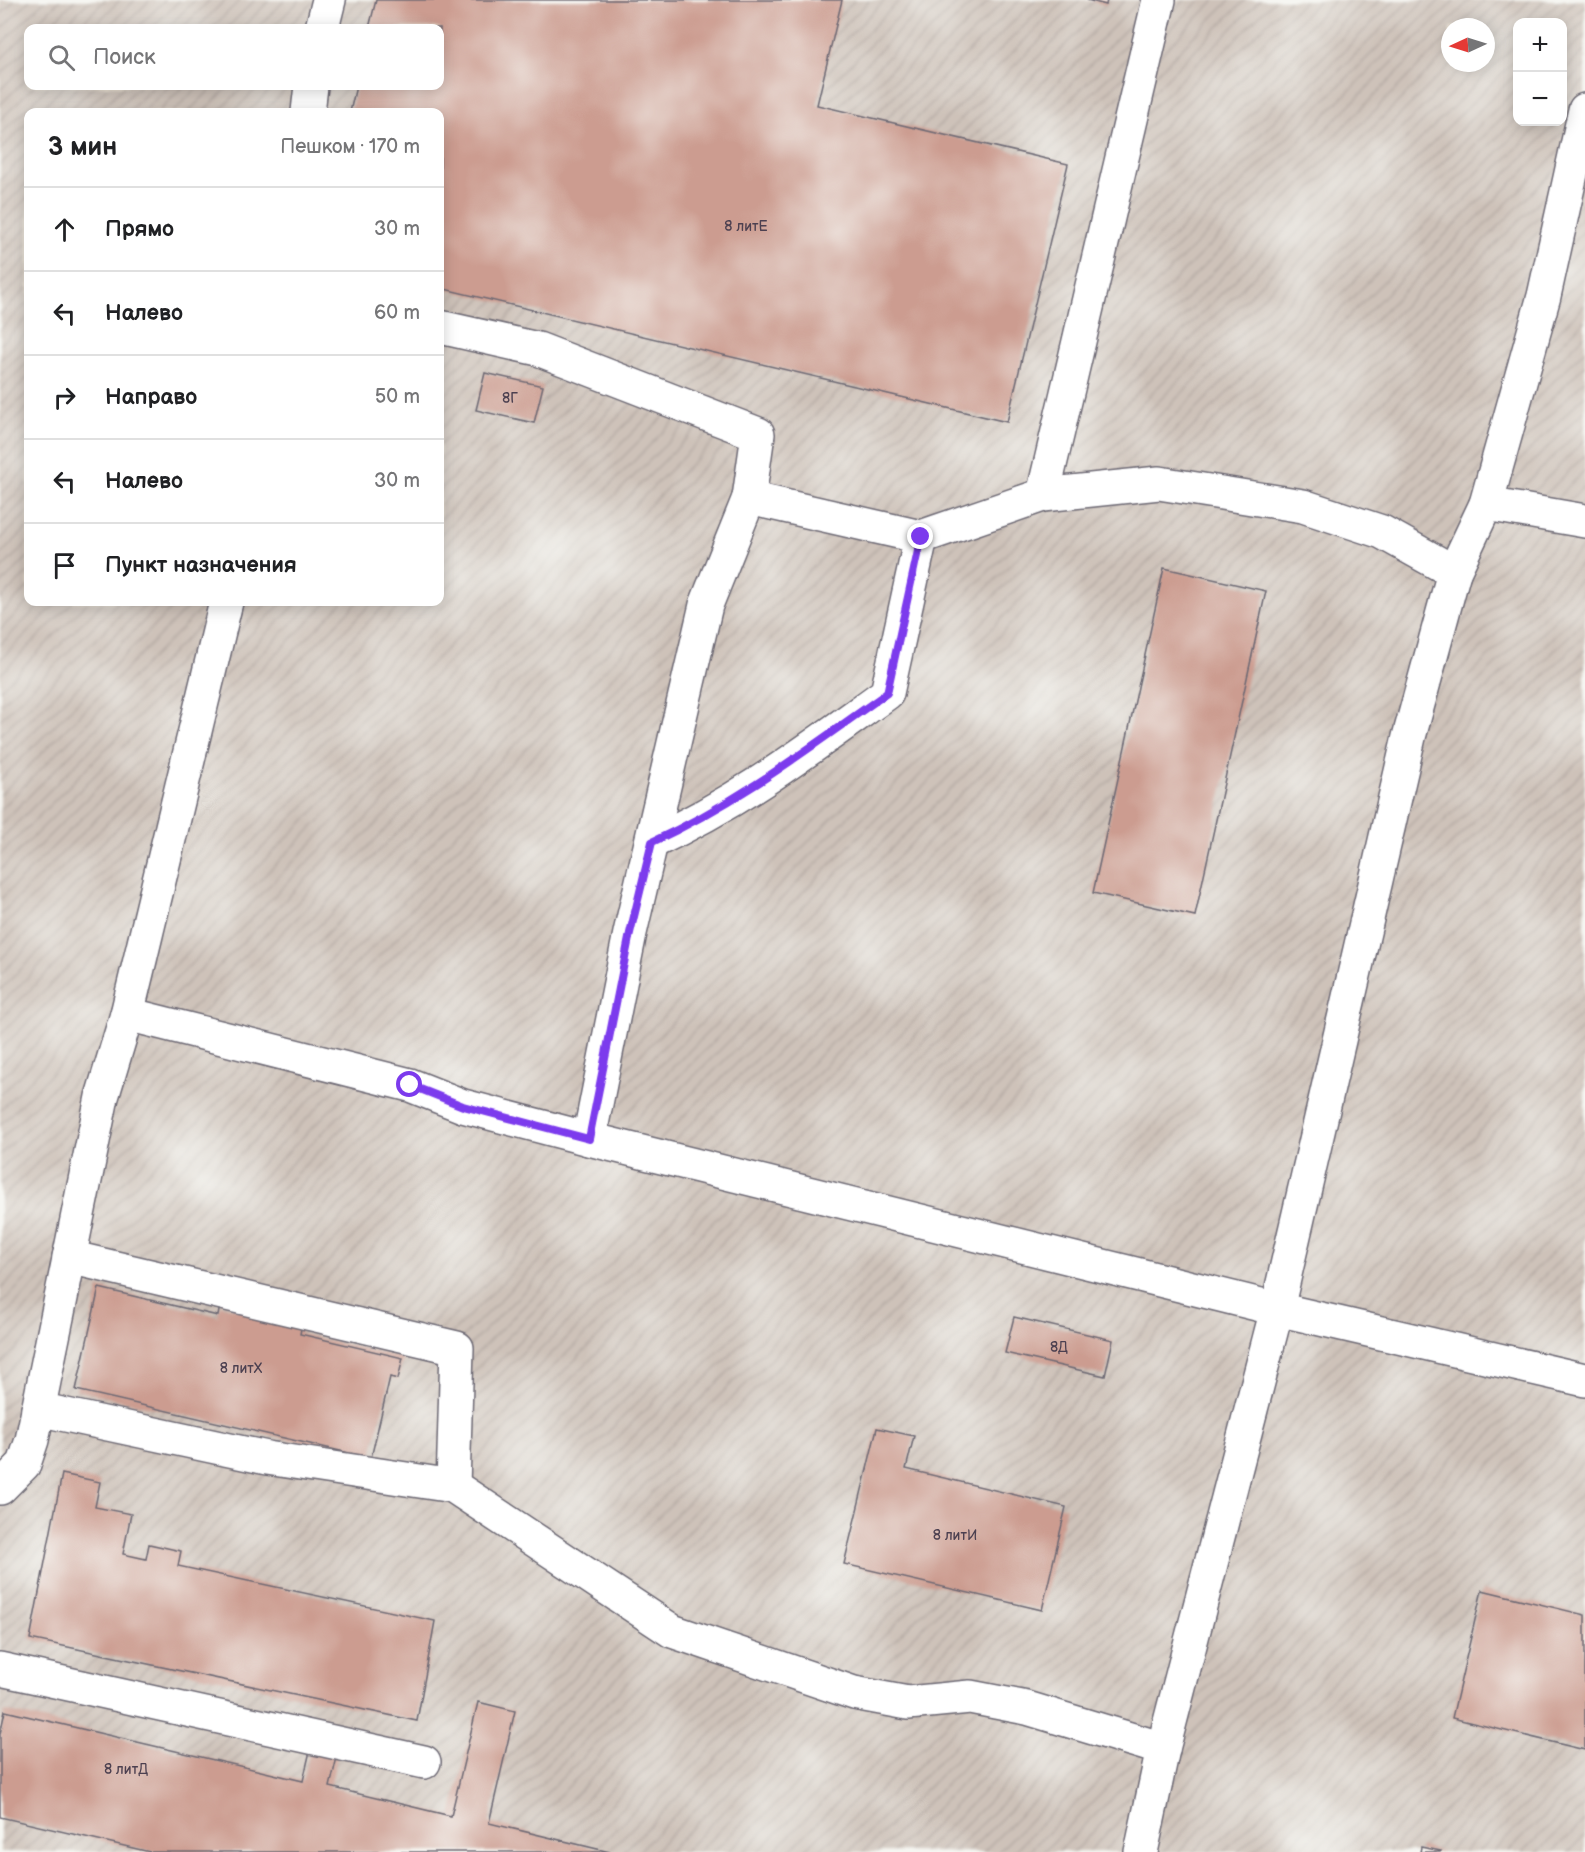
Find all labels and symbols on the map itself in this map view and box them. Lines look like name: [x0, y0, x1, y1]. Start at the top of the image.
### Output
north arrow: [1441, 18, 1495, 72]
house number: 8 литЕ: [724, 218, 768, 235]
house number: 8Г: [502, 390, 518, 407]
route end: [907, 523, 933, 549]
route start: [396, 1071, 422, 1097]
house number: 8Д: [1050, 1339, 1068, 1356]
house number: 8 литХ: [220, 1360, 263, 1377]
house number: 8 литИ: [933, 1527, 977, 1544]
house number: 8 литД: [104, 1761, 148, 1778]

